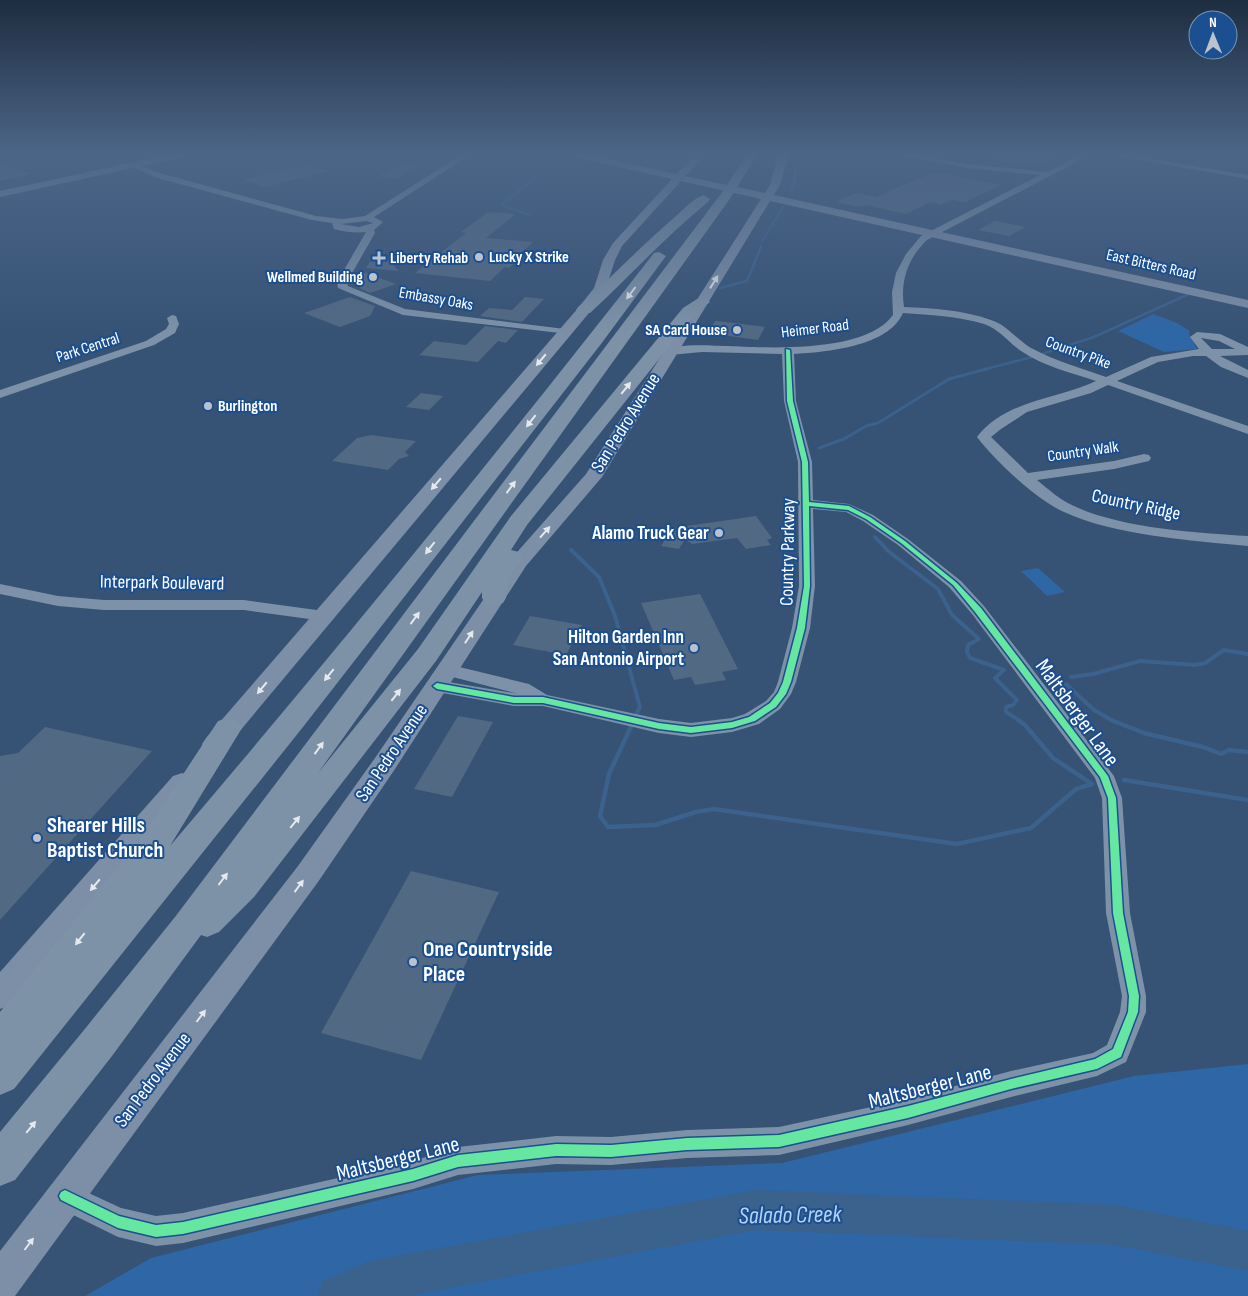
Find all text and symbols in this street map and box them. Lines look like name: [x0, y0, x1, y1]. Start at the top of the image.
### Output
north arrow: [1188, 10, 1238, 60]
text: N: [1209, 14, 1217, 31]
street label: East Bitters Road: [1104, 245, 1198, 285]
place label: Lucky X Strike: [489, 248, 569, 267]
place label: Liberty Rehab: [390, 249, 468, 268]
marker: Liberty Rehab: [372, 251, 386, 265]
marker: Lucky X Strike: [473, 251, 485, 263]
place label: Wellmed Building: [267, 268, 363, 287]
marker: Wellmed Building: [367, 271, 379, 283]
one-way arrow: [710, 275, 719, 288]
street label: Embassy Oaks: [397, 283, 475, 315]
one-way arrow: [626, 286, 636, 300]
street label: Heimer Road: [780, 315, 850, 343]
place label: SA Card House: [645, 321, 727, 340]
marker: SA Card House: [731, 324, 743, 336]
street label: Park Central: [54, 329, 122, 367]
street label: Country Pike: [1043, 332, 1113, 374]
one-way arrow: [535, 354, 547, 366]
street label: San Pedro Avenue: [586, 369, 666, 477]
one-way arrow: [621, 382, 632, 395]
place label: Burlington: [218, 397, 277, 416]
marker: Burlington: [202, 400, 214, 412]
one-way arrow: [526, 414, 537, 427]
street label: Country Walk: [1046, 438, 1120, 466]
one-way arrow: [430, 477, 441, 490]
one-way arrow: [506, 481, 517, 494]
street label: Country Ridge: [1089, 484, 1183, 526]
street label: Country Parkway: [776, 497, 800, 606]
place label: Alamo Truck Gear: [591, 522, 709, 545]
one-way arrow: [540, 526, 551, 539]
marker: Alamo Truck Gear: [713, 527, 725, 539]
one-way arrow: [425, 541, 436, 554]
street label: Interpark Boulevard: [100, 570, 224, 596]
one-way arrow: [410, 611, 420, 625]
place label: Hilton Garden Inn San Antonio Airport: [553, 626, 684, 671]
one-way arrow: [464, 630, 474, 643]
marker: Hilton Garden Inn San Antonio Airport: [688, 642, 700, 654]
street label: Maltsberger Lane: [1029, 654, 1125, 772]
one-way arrow: [323, 668, 334, 681]
one-way arrow: [257, 681, 268, 694]
one-way arrow: [391, 689, 402, 702]
street label: San Pedro Avenue: [351, 700, 433, 806]
one-way arrow: [314, 742, 324, 755]
place label: Shearer Hills Baptist Church: [47, 812, 163, 864]
one-way arrow: [290, 816, 301, 829]
marker: Shearer Hills Baptist Church: [31, 832, 43, 844]
one-way arrow: [217, 873, 228, 886]
one-way arrow: [89, 879, 100, 892]
one-way arrow: [293, 880, 304, 893]
one-way arrow: [74, 933, 85, 946]
place label: One Countryside Place: [423, 936, 553, 988]
marker: One Countryside Place: [407, 956, 419, 968]
one-way arrow: [196, 1009, 206, 1023]
street label: San Pedro Avenue: [110, 1028, 196, 1132]
street label: Maltsberger Lane: [866, 1059, 994, 1115]
one-way arrow: [25, 1121, 36, 1134]
street label: Maltsberger Lane: [334, 1131, 462, 1187]
water label: Salado Creek: [738, 1200, 843, 1230]
one-way arrow: [24, 1238, 35, 1251]

